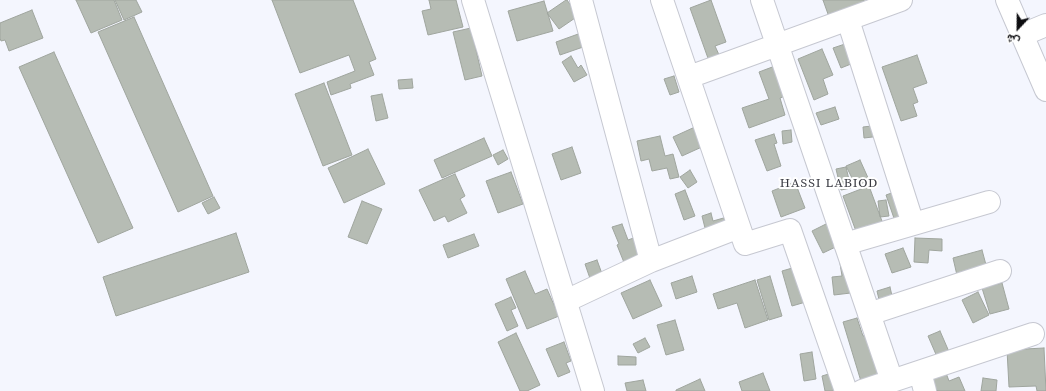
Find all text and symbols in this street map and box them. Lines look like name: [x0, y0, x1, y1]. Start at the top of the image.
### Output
north arrow: [998, 8, 1038, 48]
text: ش: [1004, 30, 1022, 49]
district label: HASSI LABIOD: [780, 176, 878, 192]

